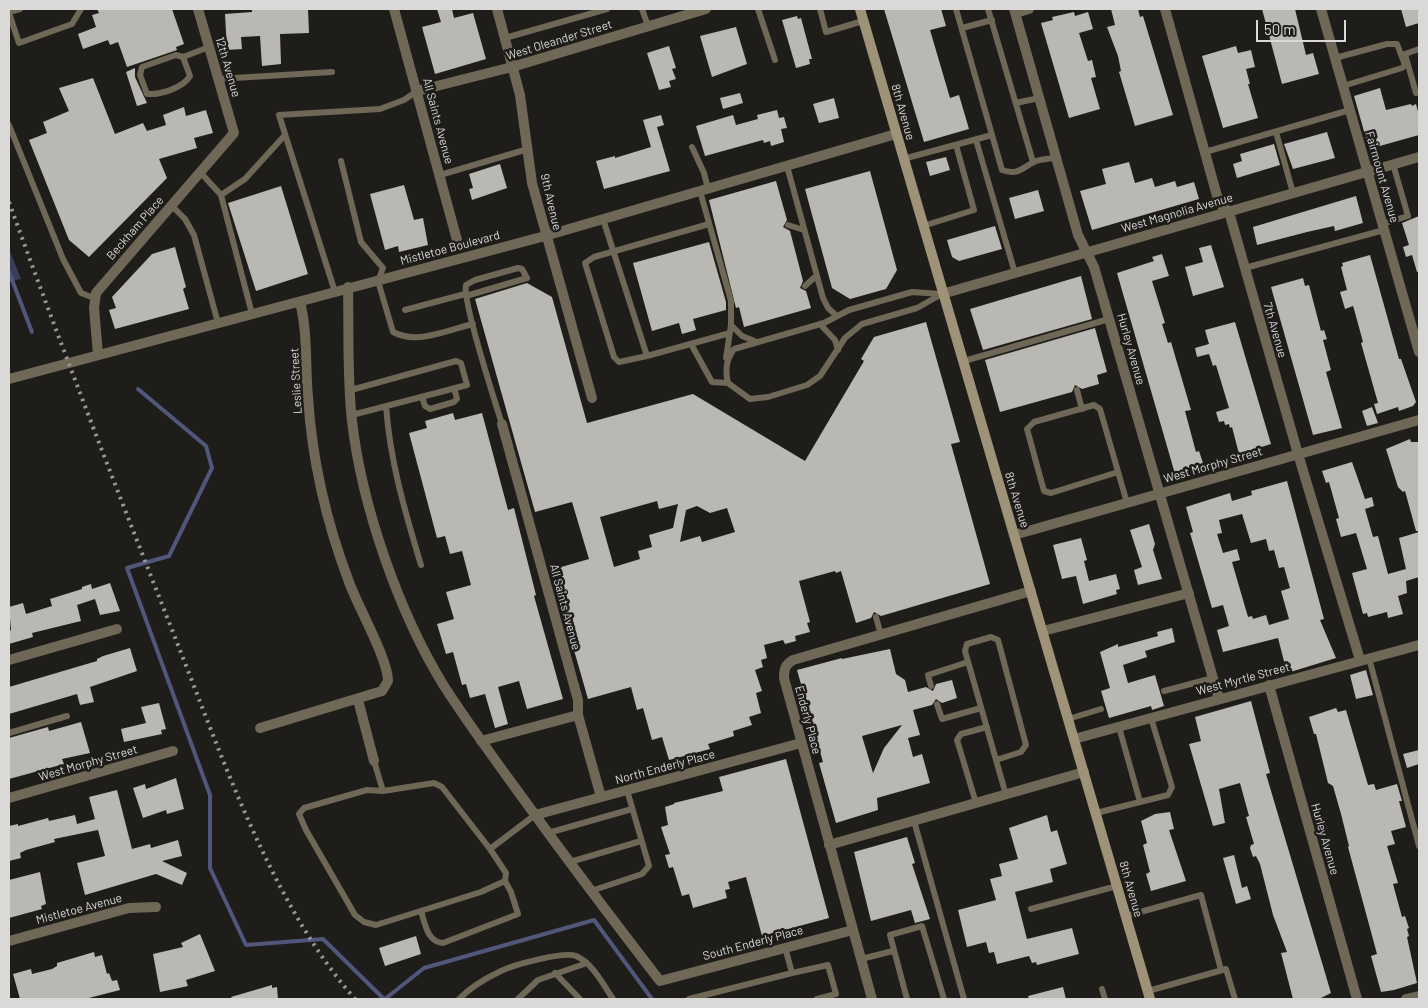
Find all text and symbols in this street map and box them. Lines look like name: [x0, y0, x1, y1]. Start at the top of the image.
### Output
scale bar: [1258, 10, 1348, 42]
street label: West Oleander Street: [504, 17, 614, 63]
text: 50 m: [1264, 20, 1296, 38]
street label: 12th Avenue: [213, 35, 243, 99]
street label: All Saints Avenue: [420, 76, 456, 166]
street label: 8th Avenue: [888, 82, 918, 142]
street label: Fairmount Avenue: [1362, 130, 1402, 224]
street label: 9th Avenue: [538, 172, 564, 232]
street label: West Magnolia Avenue: [1120, 190, 1234, 236]
street label: Beckham Place: [103, 193, 167, 263]
street label: Mistletoe Boulevard: [399, 228, 501, 268]
street label: 7th Avenue: [1260, 301, 1290, 359]
street label: Hurley Avenue: [1114, 312, 1148, 386]
street label: Leslie Street: [287, 348, 305, 414]
street label: West Morphy Street: [1162, 444, 1264, 486]
street label: 8th Avenue: [1002, 470, 1032, 530]
street label: All Saints Avenue: [547, 562, 583, 652]
street label: West Myrtle Street: [1195, 660, 1291, 698]
street label: Enderly Place: [792, 684, 824, 756]
street label: West Morphy Street: [37, 742, 139, 784]
street label: North Enderly Place: [614, 747, 716, 787]
street label: Hurley Avenue: [1308, 802, 1342, 876]
street label: 8th Avenue: [1116, 859, 1146, 919]
street label: Mistletoe Avenue: [34, 891, 124, 927]
street label: South Enderly Place: [701, 923, 805, 963]

